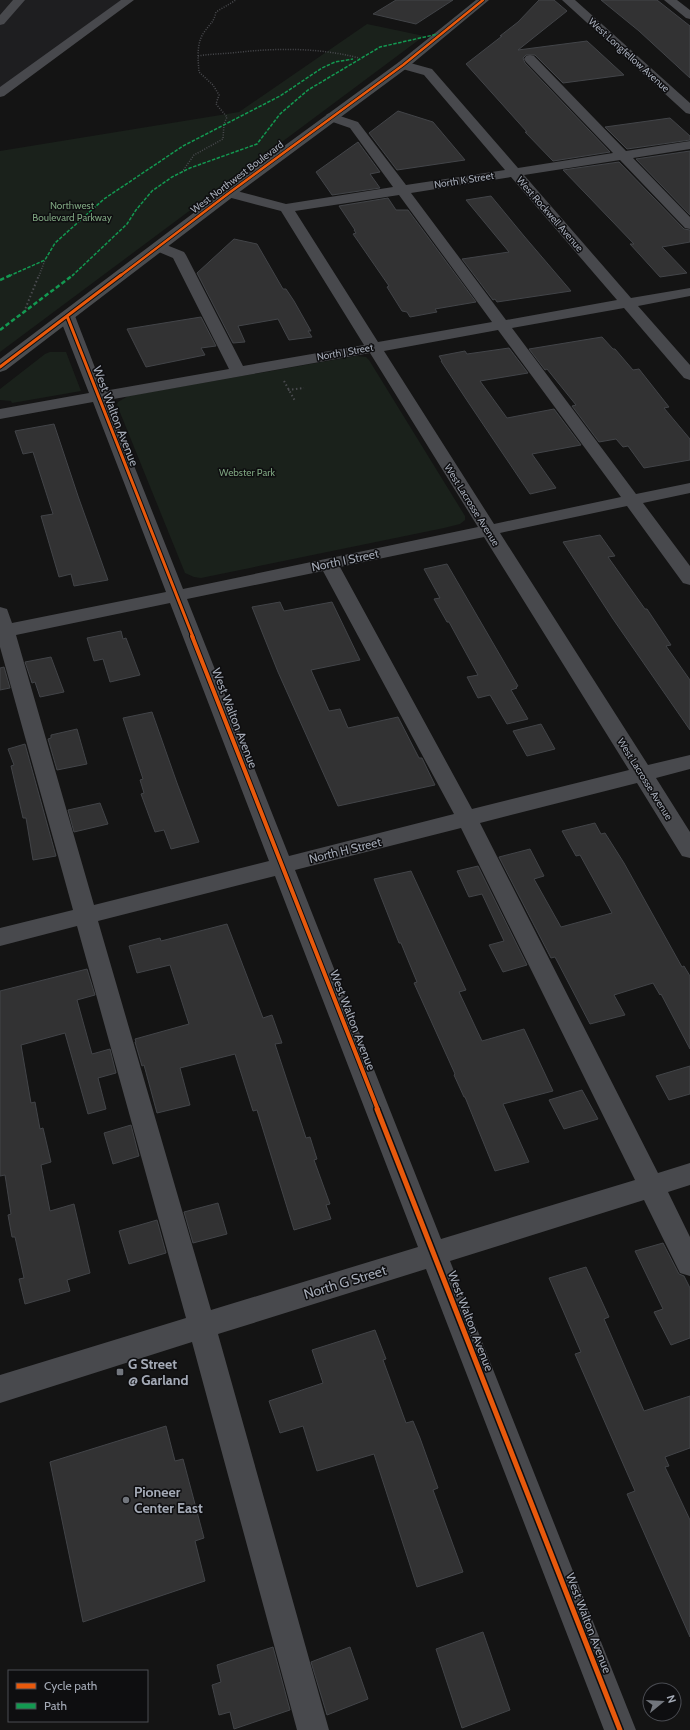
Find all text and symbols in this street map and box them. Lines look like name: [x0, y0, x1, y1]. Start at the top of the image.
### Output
street label: West Longfellow Avenue: [586, 15, 672, 95]
street label: West Northwest Boulevard: [188, 138, 286, 216]
street label: North K Street: [433, 169, 495, 191]
street label: West Rockwell Avenue: [514, 174, 586, 254]
park label: Northwest Boulevard Parkway: [32, 199, 112, 224]
street label: North J Street: [316, 341, 375, 363]
street label: West Walton Avenue: [90, 364, 142, 468]
street label: West Lacrosse Avenue: [442, 462, 502, 548]
park label: Webster Park: [219, 466, 275, 479]
street label: North I Street: [310, 546, 380, 574]
street label: West Walton Avenue: [209, 666, 261, 770]
street label: West Lacrosse Avenue: [615, 736, 675, 822]
street label: North H Street: [307, 834, 383, 866]
street label: West Walton Avenue: [327, 968, 379, 1072]
street label: North G Street: [301, 1261, 389, 1303]
street label: West Walton Avenue: [445, 1269, 497, 1373]
place label: G Street @ Garland: [128, 1355, 189, 1389]
marker: G Street @ Garland: [115, 1367, 125, 1377]
place label: Pioneer Center East: [134, 1483, 203, 1517]
marker: Pioneer Center East: [121, 1495, 131, 1505]
street label: West Walton Avenue: [563, 1571, 615, 1675]
legend: [8, 1670, 148, 1722]
text: Cycle path: [44, 1678, 97, 1693]
north arrow: [642, 1682, 682, 1722]
text: N: [664, 1693, 679, 1705]
text: Path: [44, 1698, 67, 1713]

